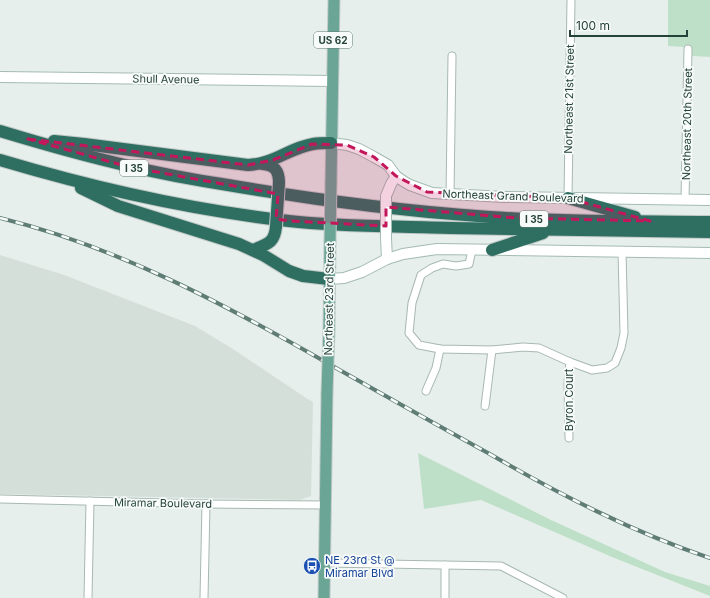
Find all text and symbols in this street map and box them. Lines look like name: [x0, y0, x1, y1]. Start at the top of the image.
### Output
scale bar: [570, 12, 687, 38]
text: 100 m: [576, 18, 610, 33]
road number: US 62: [314, 32, 352, 48]
street label: Northeast 21st Street: [561, 44, 577, 154]
street label: Northeast 20th Street: [679, 67, 695, 180]
street label: Shull Avenue: [132, 71, 200, 87]
road number: I 35: [120, 160, 148, 176]
street label: Northeast Grand Boulevard: [442, 187, 584, 205]
road number: I 35: [520, 211, 548, 227]
street label: Northeast 23rd Street: [321, 242, 337, 356]
street label: Byron Court: [562, 368, 576, 431]
street label: Miramar Boulevard: [114, 495, 212, 511]
place label: NE 23rd St @ Miramar Blvd: [325, 553, 395, 580]
bus stop icon: NE 23rd St @ Miramar Blvd: [302, 556, 322, 576]

